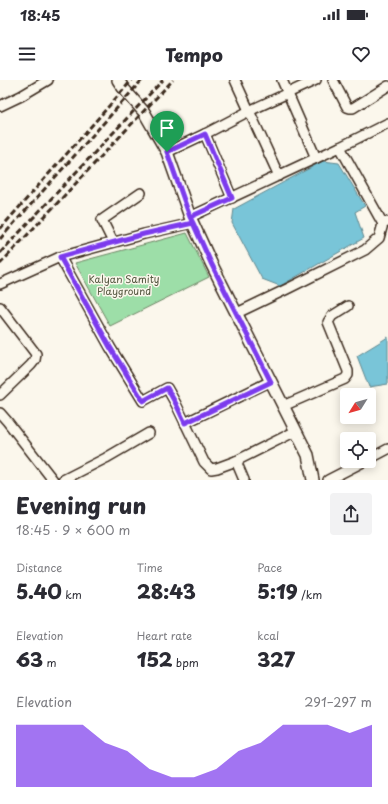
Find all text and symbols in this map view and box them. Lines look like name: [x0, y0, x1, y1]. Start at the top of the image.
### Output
text: 18:45: [20, 3, 61, 26]
text: Tempo: [165, 41, 223, 68]
icon: menu: [16, 43, 38, 65]
icon: heart: [350, 43, 372, 65]
pin: [150, 111, 184, 152]
icon: arrive: [156, 117, 178, 139]
park label: Kalyan Samity Playground: [89, 271, 160, 299]
north arrow: [340, 388, 376, 424]
map controls: [340, 388, 376, 468]
button: locate: [340, 432, 376, 468]
text: Evening run: [16, 488, 146, 521]
button: share: [330, 493, 372, 535]
text: 18:45 · 9 × 600 m: [16, 520, 130, 539]
text: Distance: [16, 559, 62, 576]
text: Time: [137, 559, 163, 576]
text: Pace: [257, 559, 282, 576]
text: 5.40: [16, 576, 62, 606]
text: 28:43: [137, 576, 196, 606]
text: 5:19: [257, 576, 298, 606]
text: km: [62, 586, 82, 603]
text: /km: [298, 586, 322, 603]
text: Elevation: [16, 627, 63, 644]
text: Heart rate: [137, 627, 192, 644]
text: kcal: [257, 627, 279, 644]
text: 63: [16, 644, 43, 674]
text: 152: [137, 644, 172, 674]
text: 327: [257, 644, 295, 674]
text: m: [43, 654, 57, 671]
text: bpm: [172, 654, 199, 671]
text: Elevation: [16, 692, 72, 711]
text: 291–297 m: [304, 692, 372, 711]

